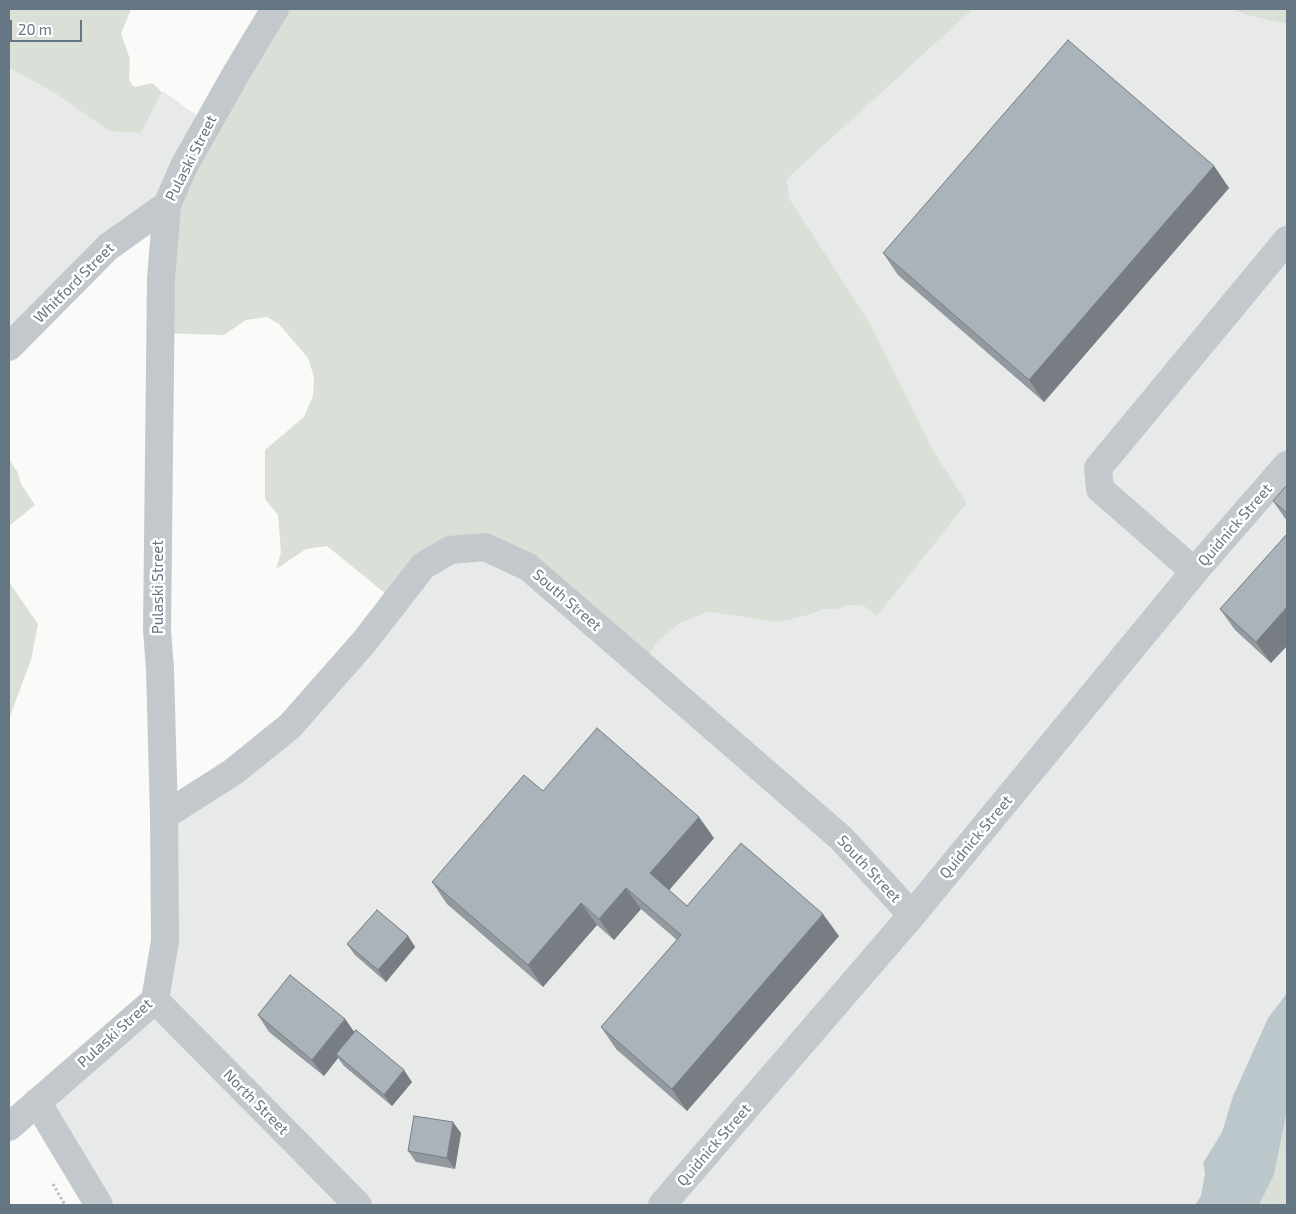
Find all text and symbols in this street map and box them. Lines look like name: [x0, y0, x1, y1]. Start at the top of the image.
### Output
scale bar: [12, 10, 85, 42]
text: 20 m: [18, 20, 52, 38]
street label: Pulaski Street: [162, 112, 220, 204]
street label: Whitford Street: [30, 239, 118, 327]
street label: Quidnick Street: [1194, 480, 1276, 570]
street label: Pulaski Street: [149, 540, 167, 634]
street label: South Street: [529, 565, 605, 635]
street label: Quidnick Street: [936, 792, 1016, 882]
street label: South Street: [833, 832, 905, 906]
street label: Pulaski Street: [74, 995, 156, 1071]
street label: North Street: [220, 1066, 292, 1138]
street label: Quidnick Street: [673, 1100, 755, 1190]

